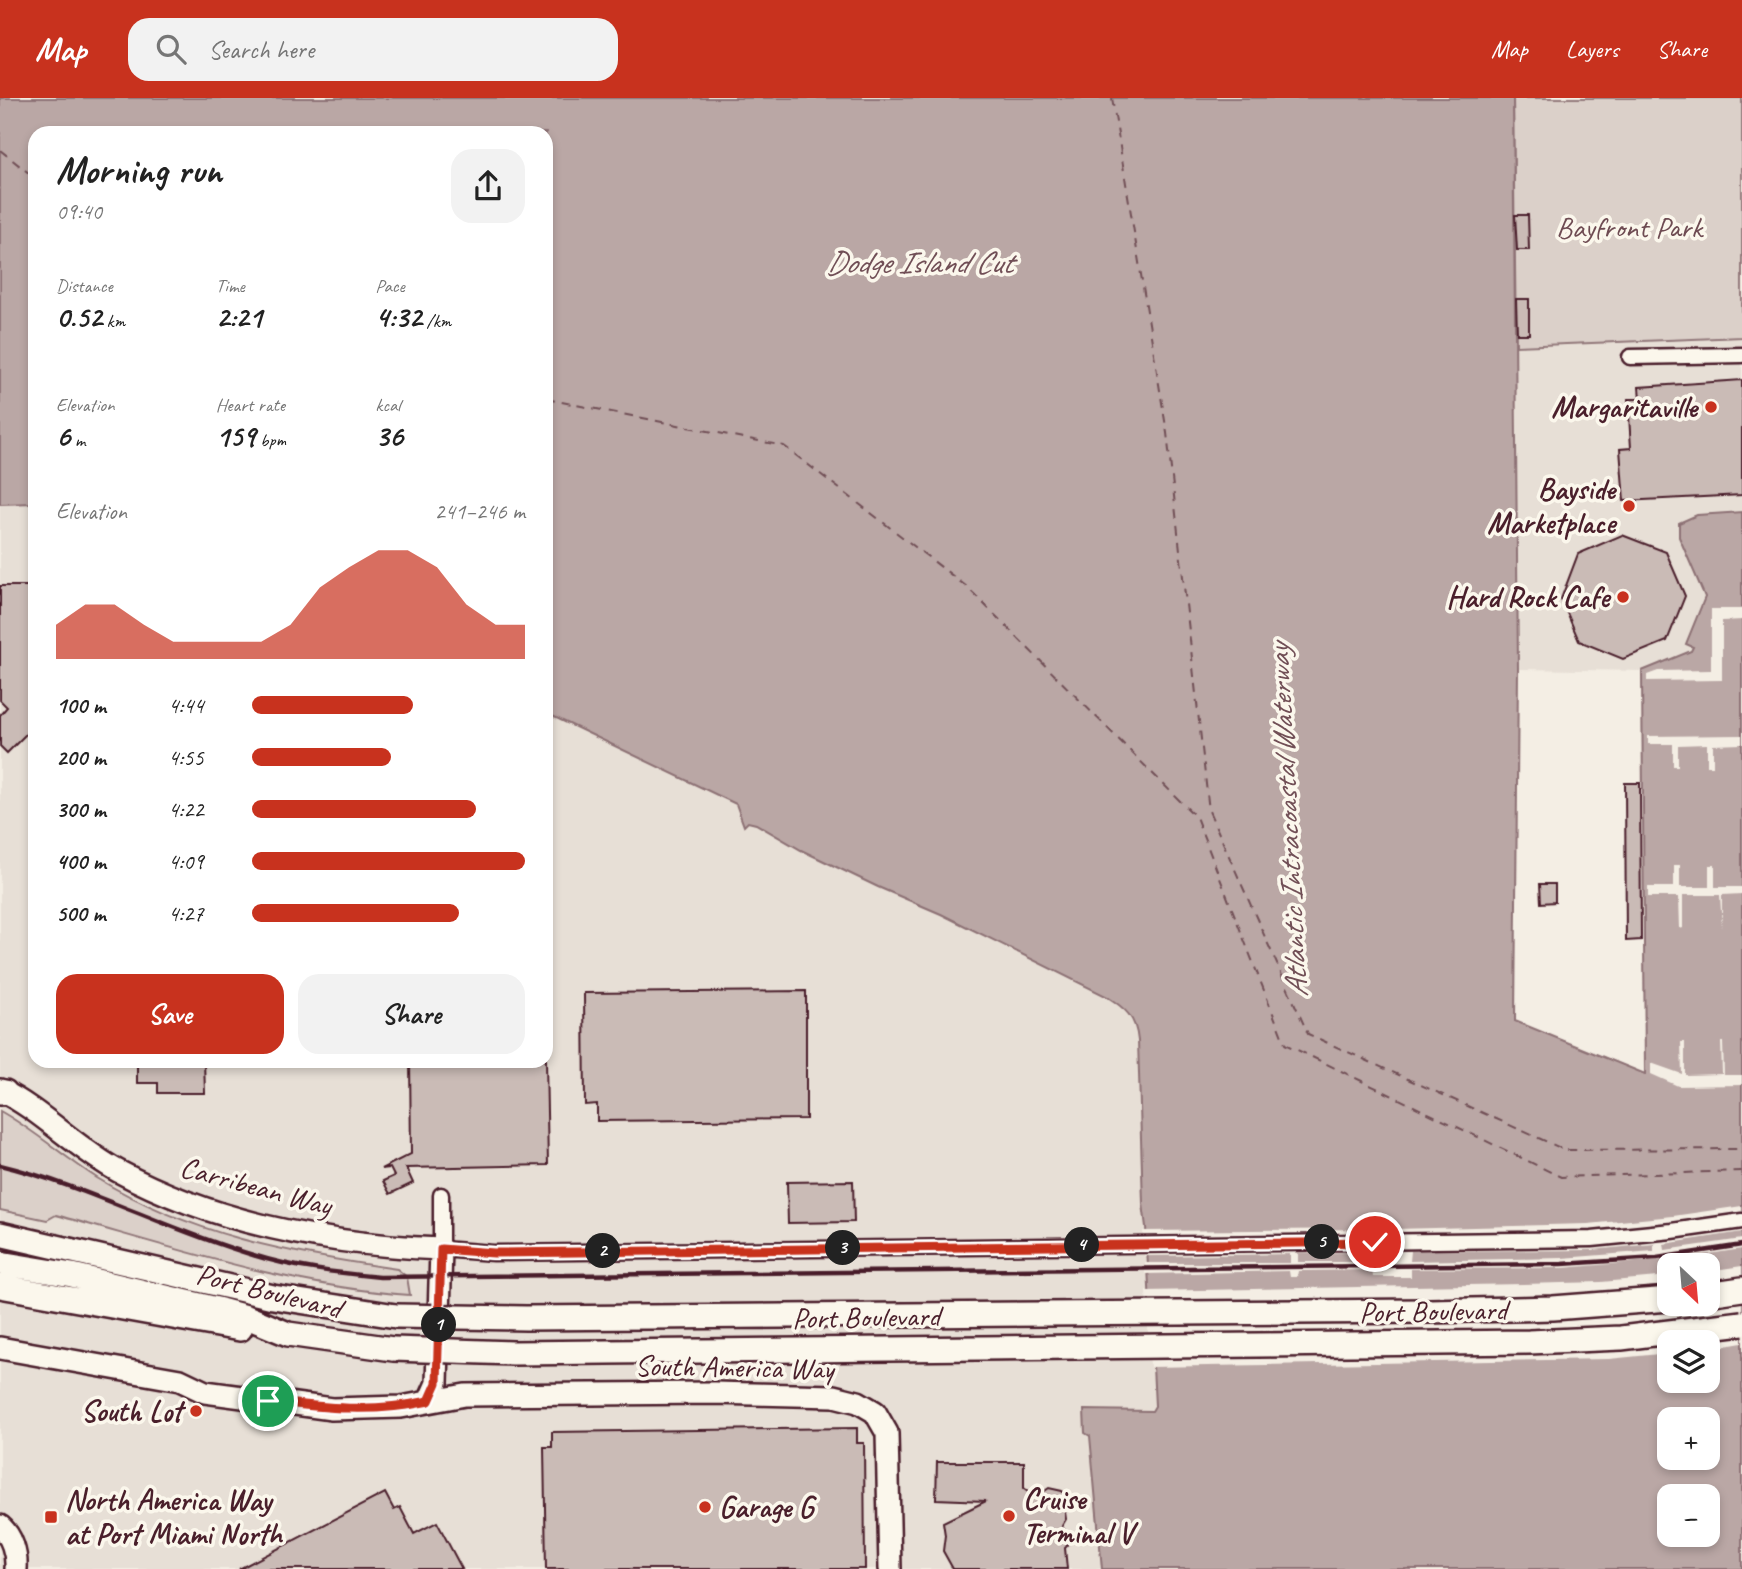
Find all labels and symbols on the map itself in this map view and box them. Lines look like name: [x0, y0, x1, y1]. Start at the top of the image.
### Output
park label: Bayfront Park: [1556, 208, 1704, 246]
water label: Dodge Island Cut: [826, 242, 1019, 283]
place label: Margaritaville: [1551, 388, 1699, 426]
marker: Margaritaville: [1703, 399, 1719, 415]
place label: Bayside Marketplace: [1487, 470, 1618, 542]
marker: Bayside Marketplace: [1621, 498, 1637, 514]
place label: Hard Rock Cafe: [1446, 578, 1612, 616]
marker: Hard Rock Cafe: [1615, 589, 1631, 605]
water label: Atlantic Intracoastal Waterway: [1258, 638, 1317, 999]
street label: Carribean Way: [176, 1148, 337, 1225]
pin: [1345, 1212, 1405, 1272]
pin: 5: [1304, 1224, 1340, 1260]
pin: 4: [1064, 1228, 1100, 1262]
pin: 3: [826, 1230, 860, 1266]
pin: 2: [586, 1234, 620, 1268]
north arrow: [1657, 1253, 1720, 1316]
street label: Port Boulevard: [193, 1255, 349, 1328]
street label: Port Boulevard: [1359, 1291, 1512, 1331]
street label: Port Boulevard: [792, 1297, 945, 1337]
pin: 1: [422, 1308, 457, 1342]
street label: South America Way: [634, 1346, 837, 1388]
pin: [238, 1371, 298, 1431]
place label: South Lot: [81, 1392, 187, 1430]
marker: South Lot: [188, 1403, 204, 1419]
place label: Cruise Terminal V: [1023, 1480, 1139, 1552]
place label: North America Way at Port Miami North: [65, 1481, 284, 1553]
place label: Garage G: [719, 1488, 817, 1526]
marker: Garage G: [697, 1499, 713, 1515]
marker: Cruise Terminal V: [1001, 1508, 1017, 1524]
marker: North America Way at Port Miami North: [43, 1509, 59, 1525]

